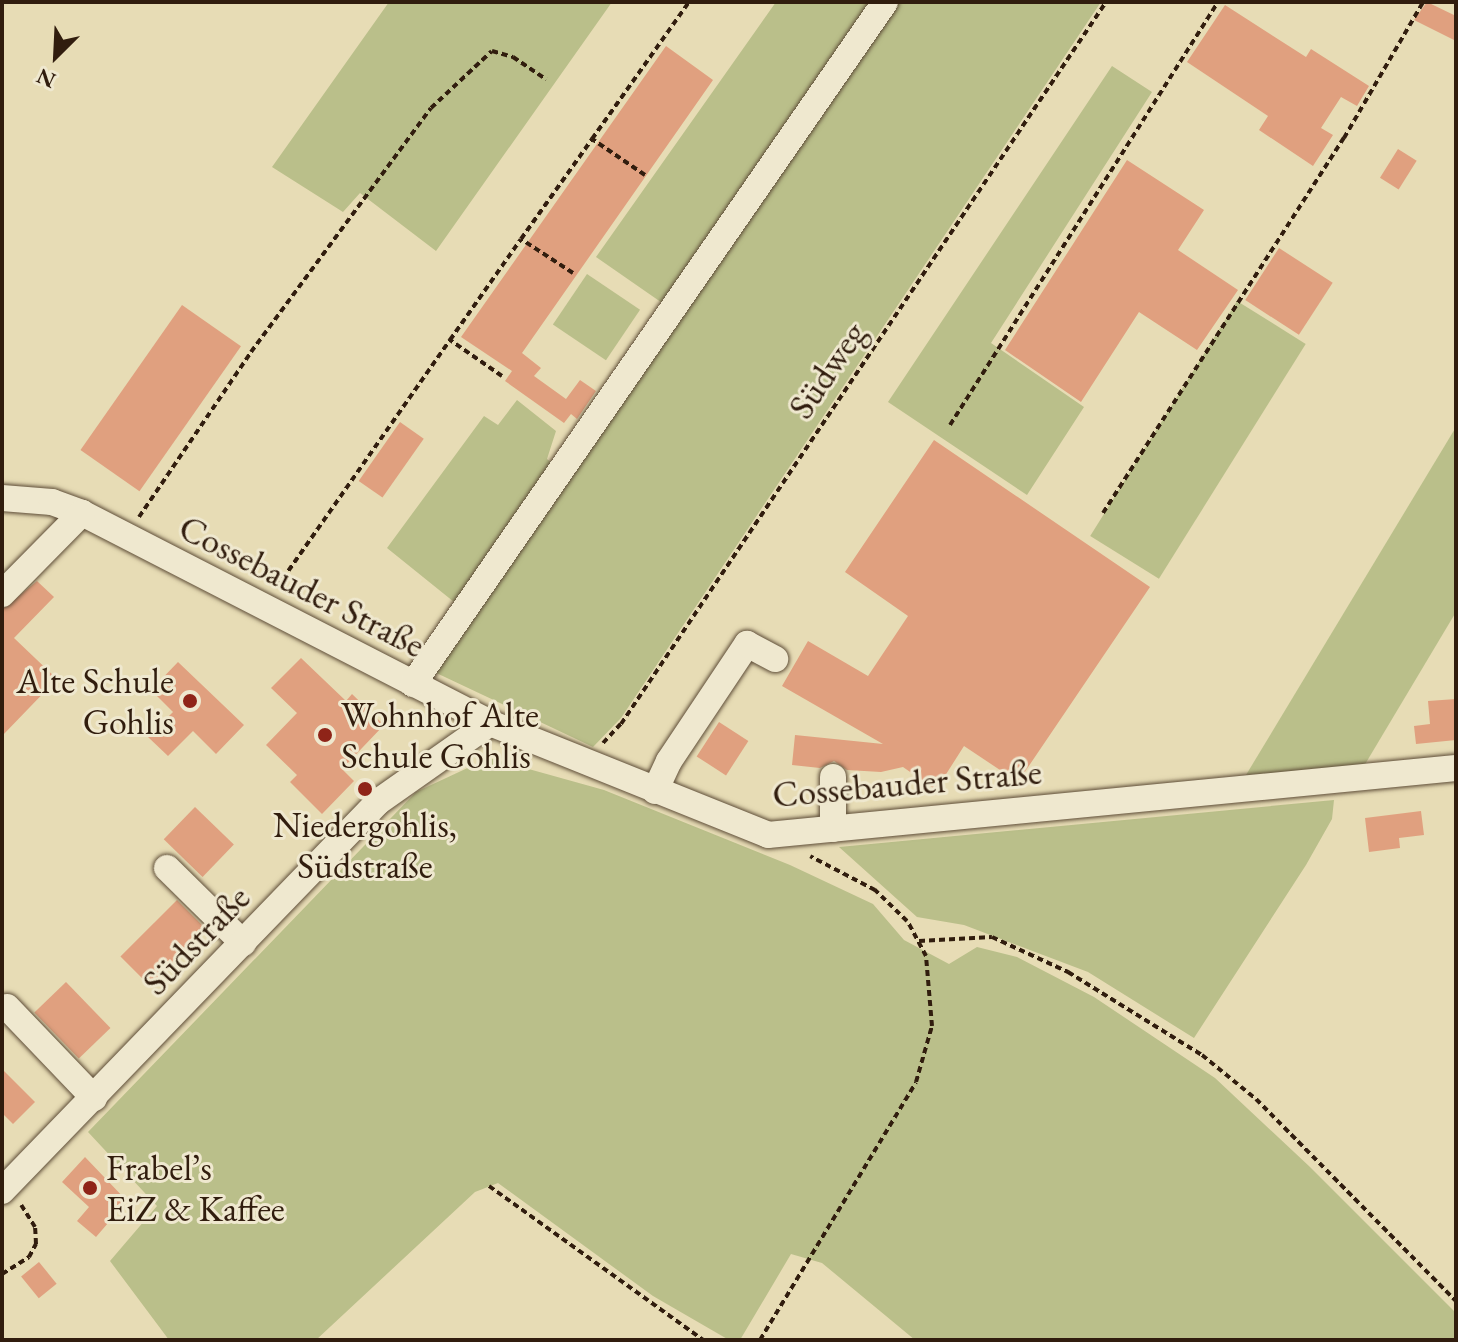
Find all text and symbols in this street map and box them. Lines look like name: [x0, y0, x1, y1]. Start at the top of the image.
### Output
north arrow: [16, 16, 96, 96]
text: N: [32, 62, 60, 95]
street label: Südweg: [779, 313, 875, 427]
street label: Cossebauder Straße: [172, 505, 432, 667]
place label: Alte Schule Gohlis: [16, 658, 174, 743]
marker: Alte Schule Gohlis: [181, 692, 199, 710]
place label: Wohnhof Alte Schule Gohlis: [341, 692, 539, 777]
marker: Wohnhof Alte Schule Gohlis: [316, 726, 334, 744]
street label: Cossebauder Straße: [771, 750, 1043, 816]
marker: Niedergohlis, Südstraße: [356, 780, 374, 798]
place label: Niedergohlis, Südstraße: [273, 802, 457, 887]
street label: Südstraße: [133, 876, 259, 1004]
place label: Frabel’s EiZ & Kaffee: [106, 1145, 285, 1230]
marker: Frabel’s EiZ & Kaffee: [81, 1179, 99, 1197]

